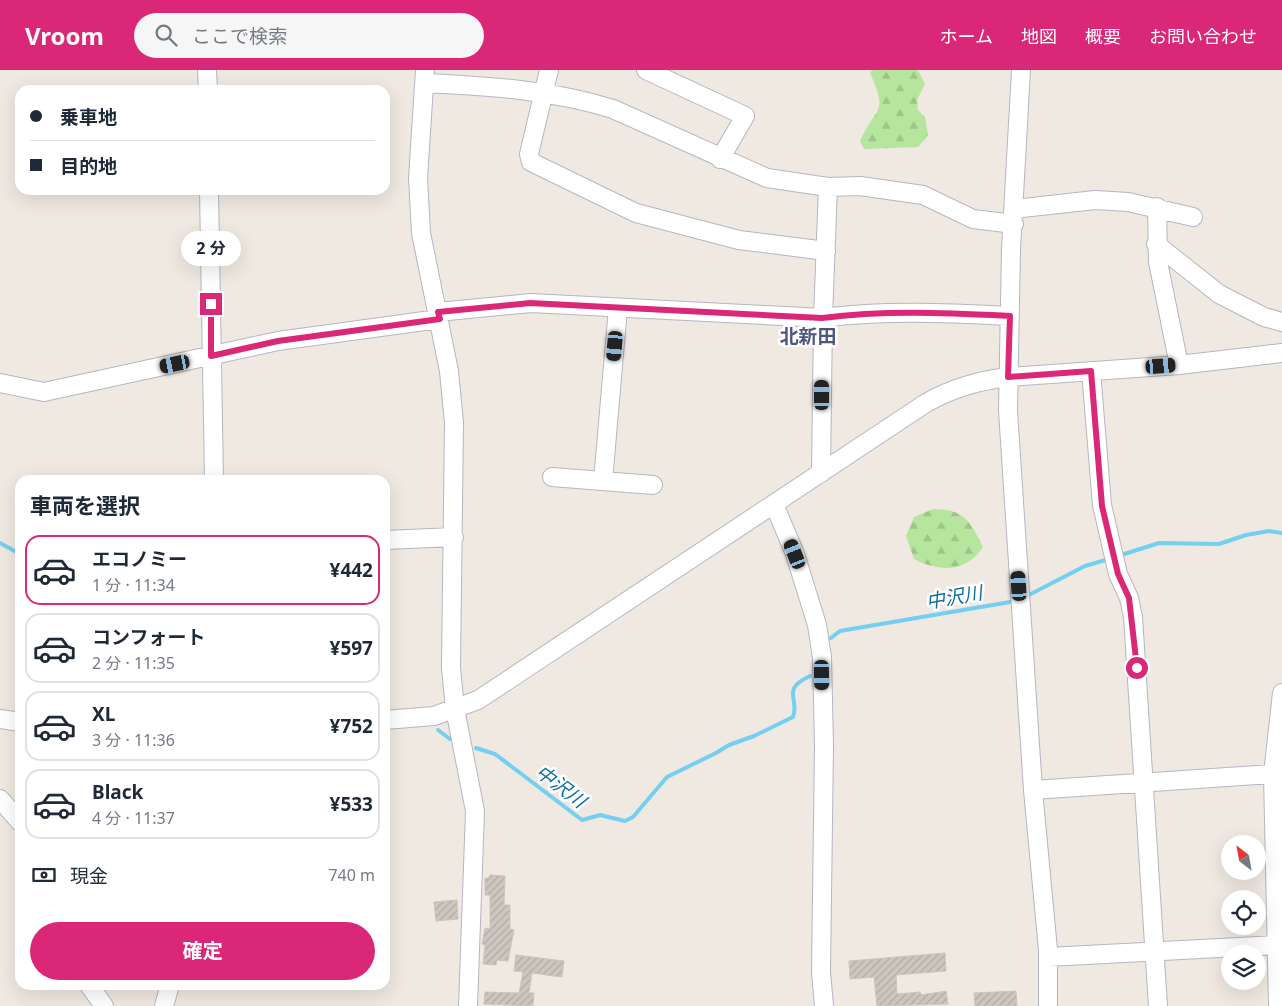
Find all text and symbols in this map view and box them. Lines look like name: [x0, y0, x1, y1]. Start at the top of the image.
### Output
search box: [134, 13, 484, 58]
text: Vroom: [25, 19, 104, 52]
icon: search: [152, 21, 180, 49]
text: ここで検索: [192, 23, 287, 49]
text: ホーム: [940, 24, 993, 48]
text: 地図: [1021, 24, 1057, 48]
text: 概要: [1085, 24, 1121, 48]
text: お問い合わせ: [1149, 24, 1257, 48]
text: 乗車地: [60, 104, 117, 130]
text: 目的地: [60, 153, 117, 179]
callout: 2 分: [181, 232, 241, 266]
text: 2 分: [196, 237, 226, 259]
route end: [200, 293, 222, 315]
district label: 北新田: [779, 323, 837, 349]
car: [606, 330, 623, 362]
car: [158, 354, 191, 374]
car: [1145, 357, 1176, 375]
car: [814, 380, 829, 410]
text: 車両を選択: [30, 490, 140, 520]
car: [782, 537, 807, 571]
text: エコノミー: [92, 546, 187, 572]
icon: car: [32, 548, 77, 593]
text: ¥442: [330, 557, 373, 583]
car: [1010, 571, 1027, 601]
text: 1 分 · 11:34: [92, 574, 175, 596]
water label: 中沢川: [924, 579, 986, 615]
text: コンフォート: [92, 624, 205, 650]
icon: car: [32, 626, 77, 671]
text: ¥597: [330, 635, 373, 661]
text: 2 分 · 11:35: [92, 652, 175, 674]
route start: [1126, 657, 1148, 679]
car: [814, 660, 829, 690]
text: XL: [92, 701, 115, 727]
icon: car: [32, 704, 77, 749]
text: ¥752: [330, 713, 373, 739]
text: 3 分 · 11:36: [92, 729, 175, 751]
water label: 中沢川: [530, 758, 593, 815]
text: Black: [92, 779, 143, 805]
icon: car: [32, 782, 77, 827]
text: ¥533: [330, 791, 373, 817]
text: 4 分 · 11:37: [92, 807, 175, 829]
north arrow: [1221, 835, 1266, 880]
map controls: [1221, 835, 1266, 990]
icon: cash: [30, 861, 58, 889]
text: 現金: [70, 863, 108, 889]
text: 740 m: [328, 864, 375, 886]
button: locate: [1221, 890, 1266, 935]
button: 確定: [30, 922, 375, 980]
button: layers: [1221, 945, 1266, 990]

